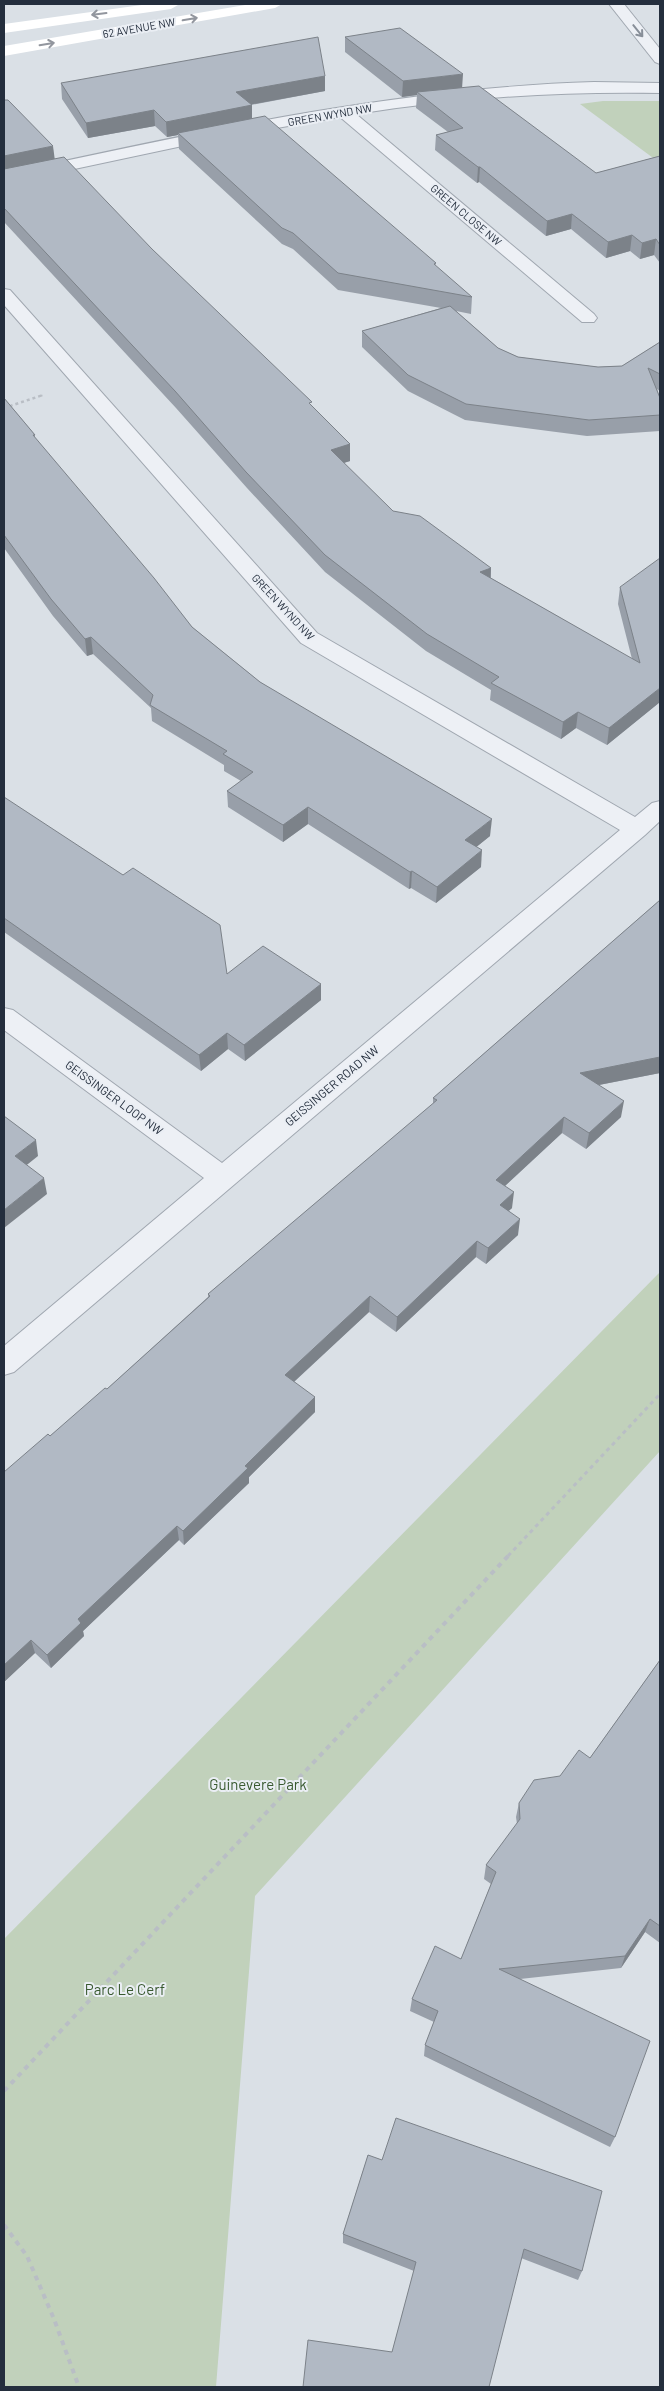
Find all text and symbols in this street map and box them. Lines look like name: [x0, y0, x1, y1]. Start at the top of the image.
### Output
one-way arrow: [91, 9, 107, 19]
one-way arrow: [182, 14, 198, 24]
street label: 62 AVENUE NW: [102, 15, 177, 40]
one-way arrow: [633, 24, 644, 37]
one-way arrow: [39, 39, 55, 49]
street label: GREEN WYND NW: [287, 101, 373, 128]
street label: GREEN CLOSE NW: [428, 181, 505, 248]
street label: GREEN WYND NW: [249, 571, 318, 643]
street label: GEISSINGER ROAD NW: [282, 1042, 381, 1128]
street label: GEISSINGER LOOP NW: [63, 1057, 166, 1138]
park label: Guinevere Park: [209, 1775, 307, 1793]
park label: Parc Le Cerf: [85, 1980, 165, 1998]

